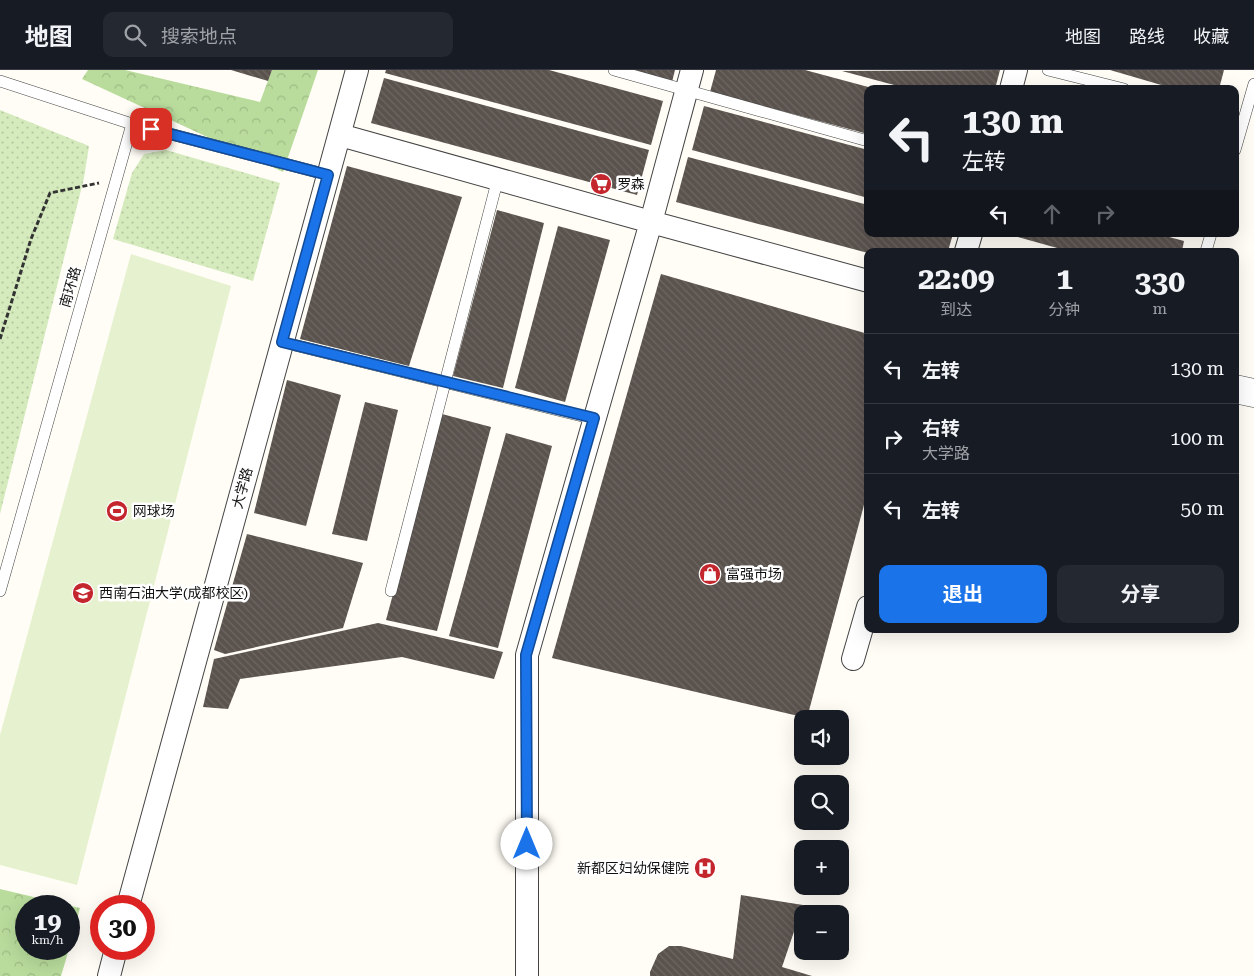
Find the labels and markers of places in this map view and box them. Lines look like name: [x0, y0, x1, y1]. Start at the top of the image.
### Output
pin: [130, 108, 172, 150]
supermarket icon: 罗森: [589, 172, 613, 196]
place label: 罗森: [617, 176, 645, 192]
sports icon: 网球场: [105, 499, 129, 523]
place label: 网球场: [133, 503, 175, 519]
shop icon: 富强市场: [698, 562, 722, 586]
place label: 富强市场: [726, 566, 782, 582]
school or university icon: 西南石油大学(成都校区): [71, 581, 95, 605]
place label: 西南石油大学(成都校区): [99, 585, 248, 601]
hospital icon: 新都区妇幼保健院: [693, 856, 717, 880]
place label: 新都区妇幼保健院: [577, 860, 689, 876]

